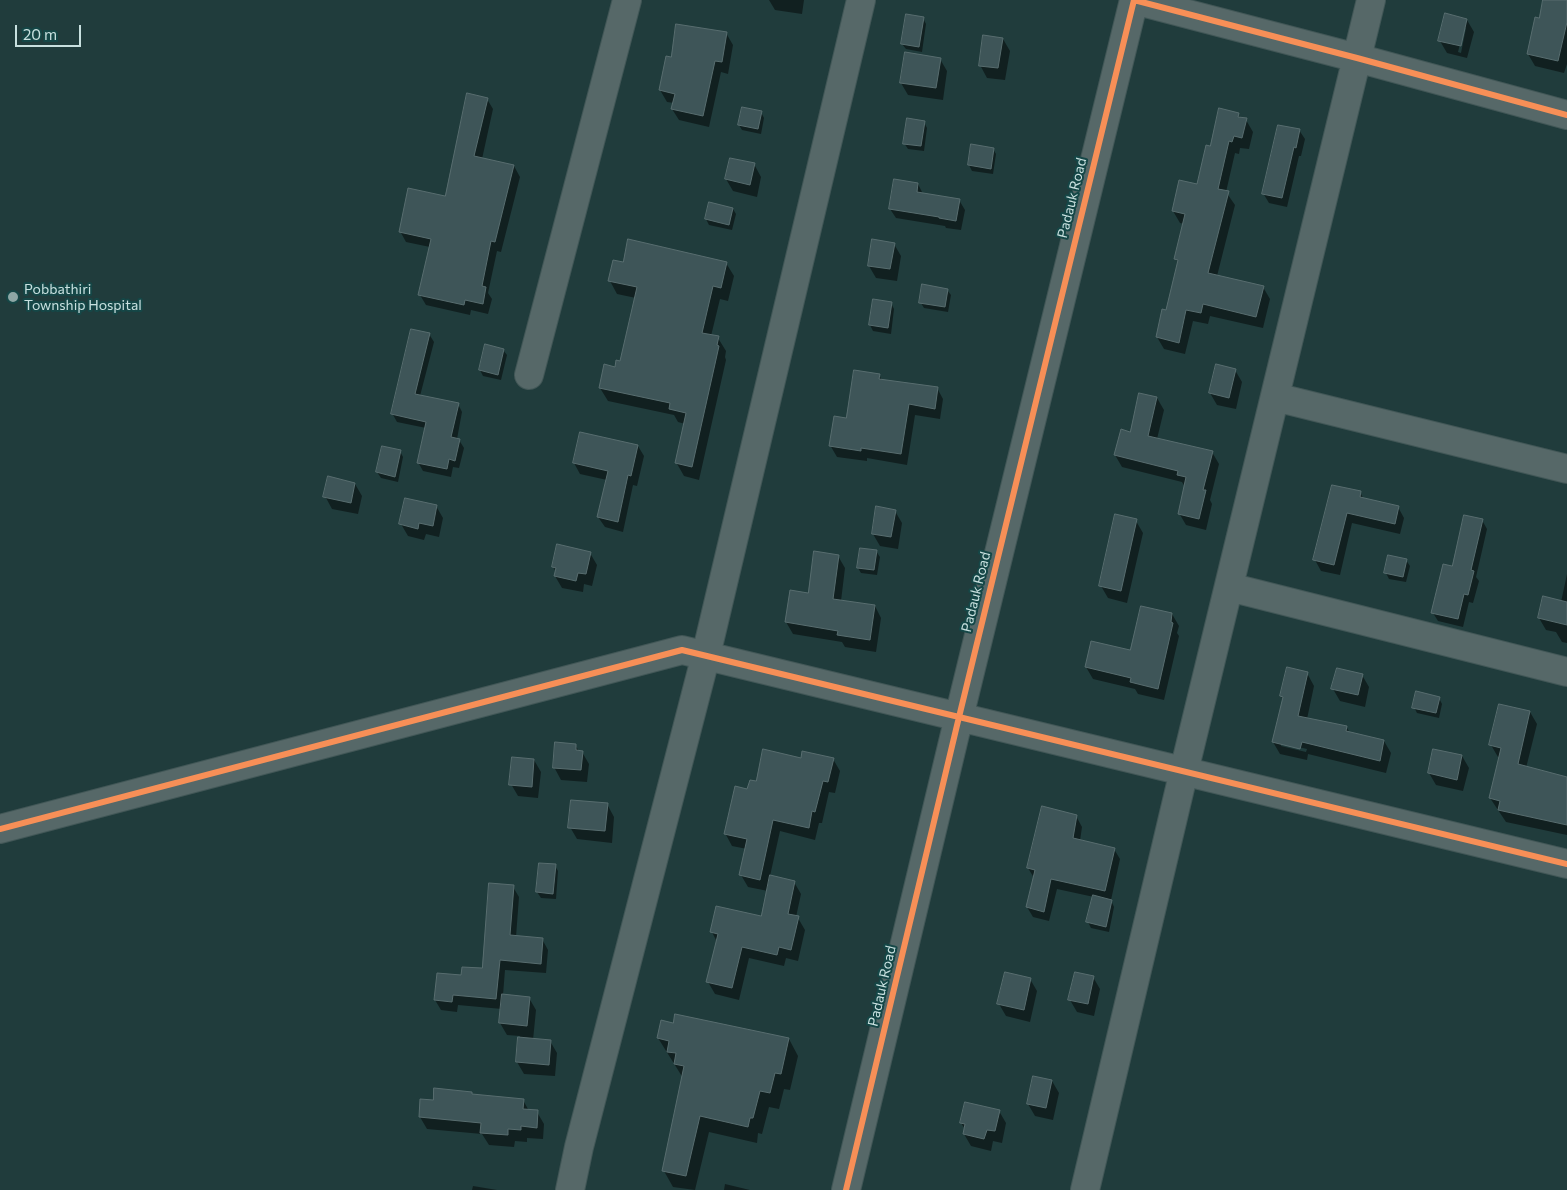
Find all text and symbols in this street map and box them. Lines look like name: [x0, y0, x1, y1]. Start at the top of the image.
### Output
scale bar: [18, 15, 84, 47]
text: 20 m: [23, 25, 57, 43]
street label: Padauk Road: [1054, 156, 1090, 240]
place label: Pobbathiri Township Hospital: [24, 281, 142, 314]
marker: Pobbathiri Township Hospital: [6, 290, 20, 304]
street label: Padauk Road: [958, 550, 994, 634]
street label: Padauk Road: [865, 944, 899, 1028]

